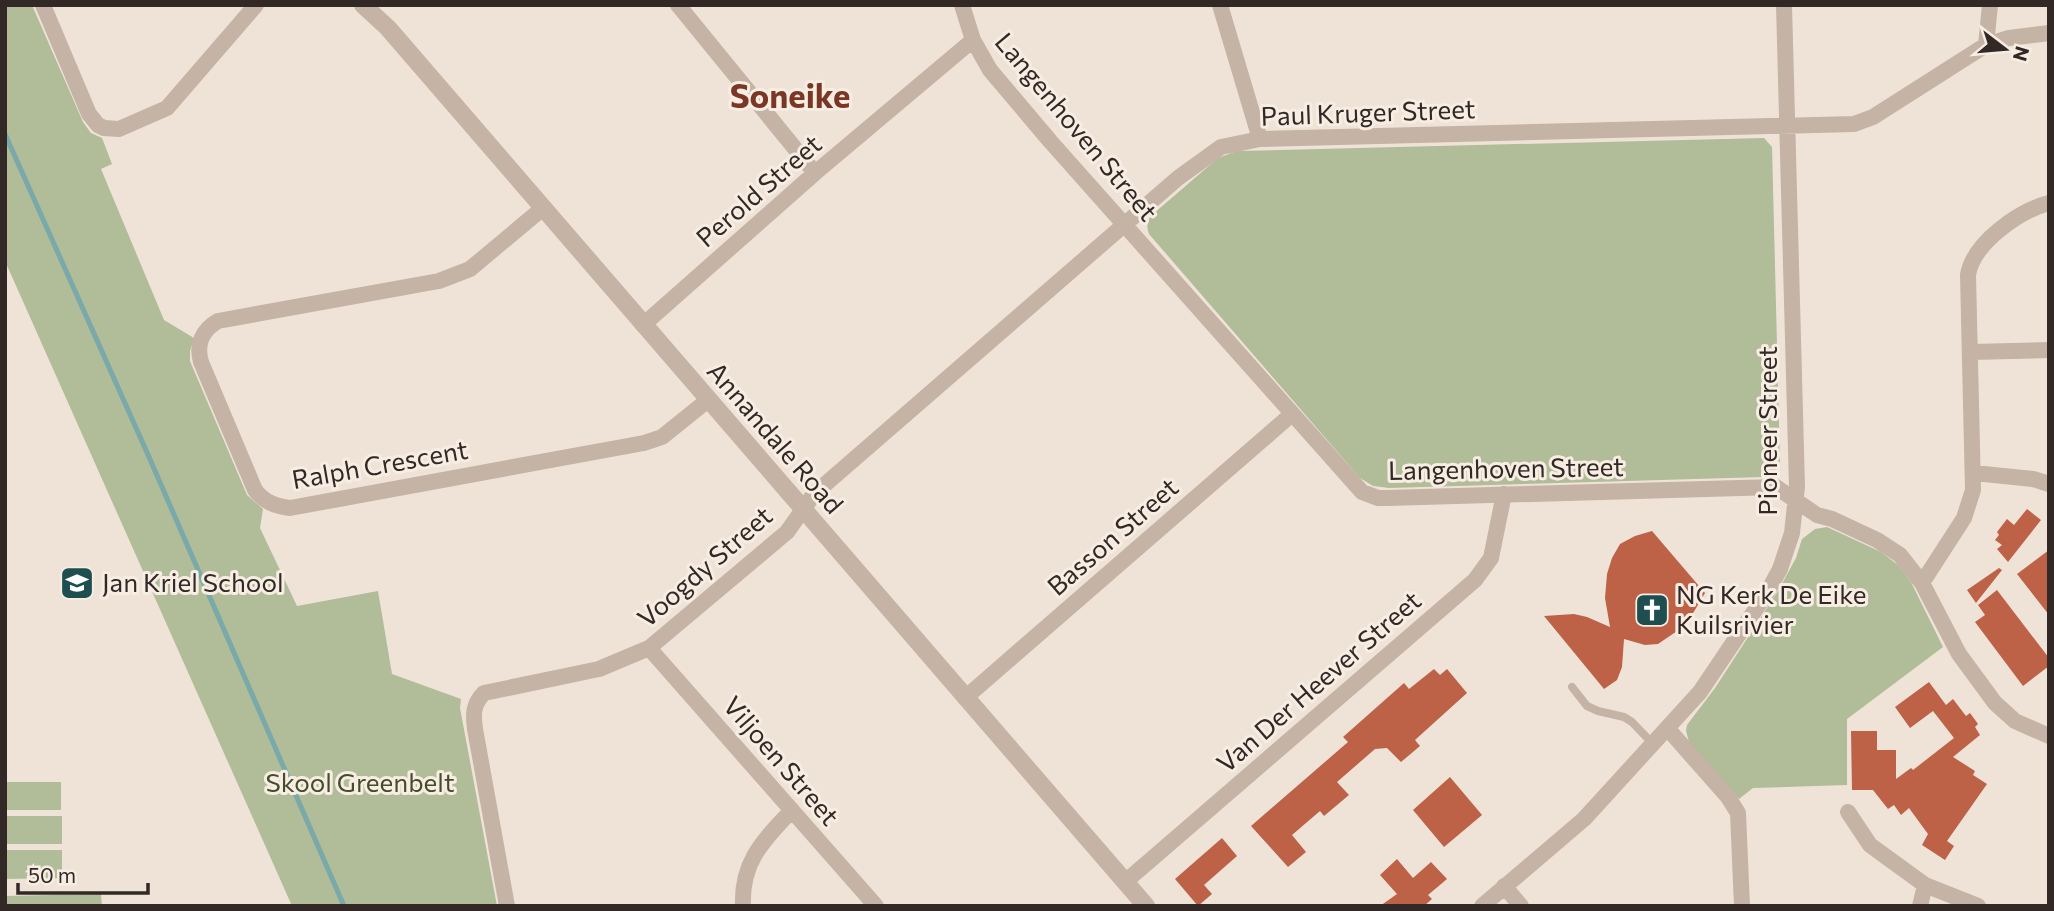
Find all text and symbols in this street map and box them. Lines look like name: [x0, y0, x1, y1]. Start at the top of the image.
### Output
north arrow: [1970, 14, 2040, 84]
street label: Langenhoven Street: [990, 26, 1165, 226]
text: N: [2009, 44, 2035, 64]
district label: Soneike: [730, 74, 850, 115]
street label: Paul Kruger Street: [1260, 92, 1476, 131]
street label: Perold Street: [689, 127, 827, 252]
street label: Pioneer Street: [1751, 346, 1782, 516]
street label: Annandale Road: [702, 355, 850, 519]
street label: Ralph Crescent: [289, 433, 470, 494]
street label: Langenhoven Street: [1388, 450, 1624, 485]
street label: Basson Street: [1040, 471, 1184, 601]
street label: Voogdy Street: [630, 499, 778, 633]
school or university icon: Jan Kriel School: [58, 564, 96, 602]
place label: Jan Kriel School: [102, 566, 284, 597]
place label: NG Kerk De Eike Kuilsrivier: [1676, 578, 1867, 639]
street label: Van Der Heever Street: [1210, 584, 1426, 778]
church icon: NG Kerk De Eike Kuilsrivier: [1633, 591, 1671, 629]
street label: Viljoen Street: [718, 689, 846, 831]
park label: Skool Greenbelt: [265, 766, 455, 797]
scale bar: [18, 852, 147, 896]
text: 50 m: [28, 862, 76, 887]

